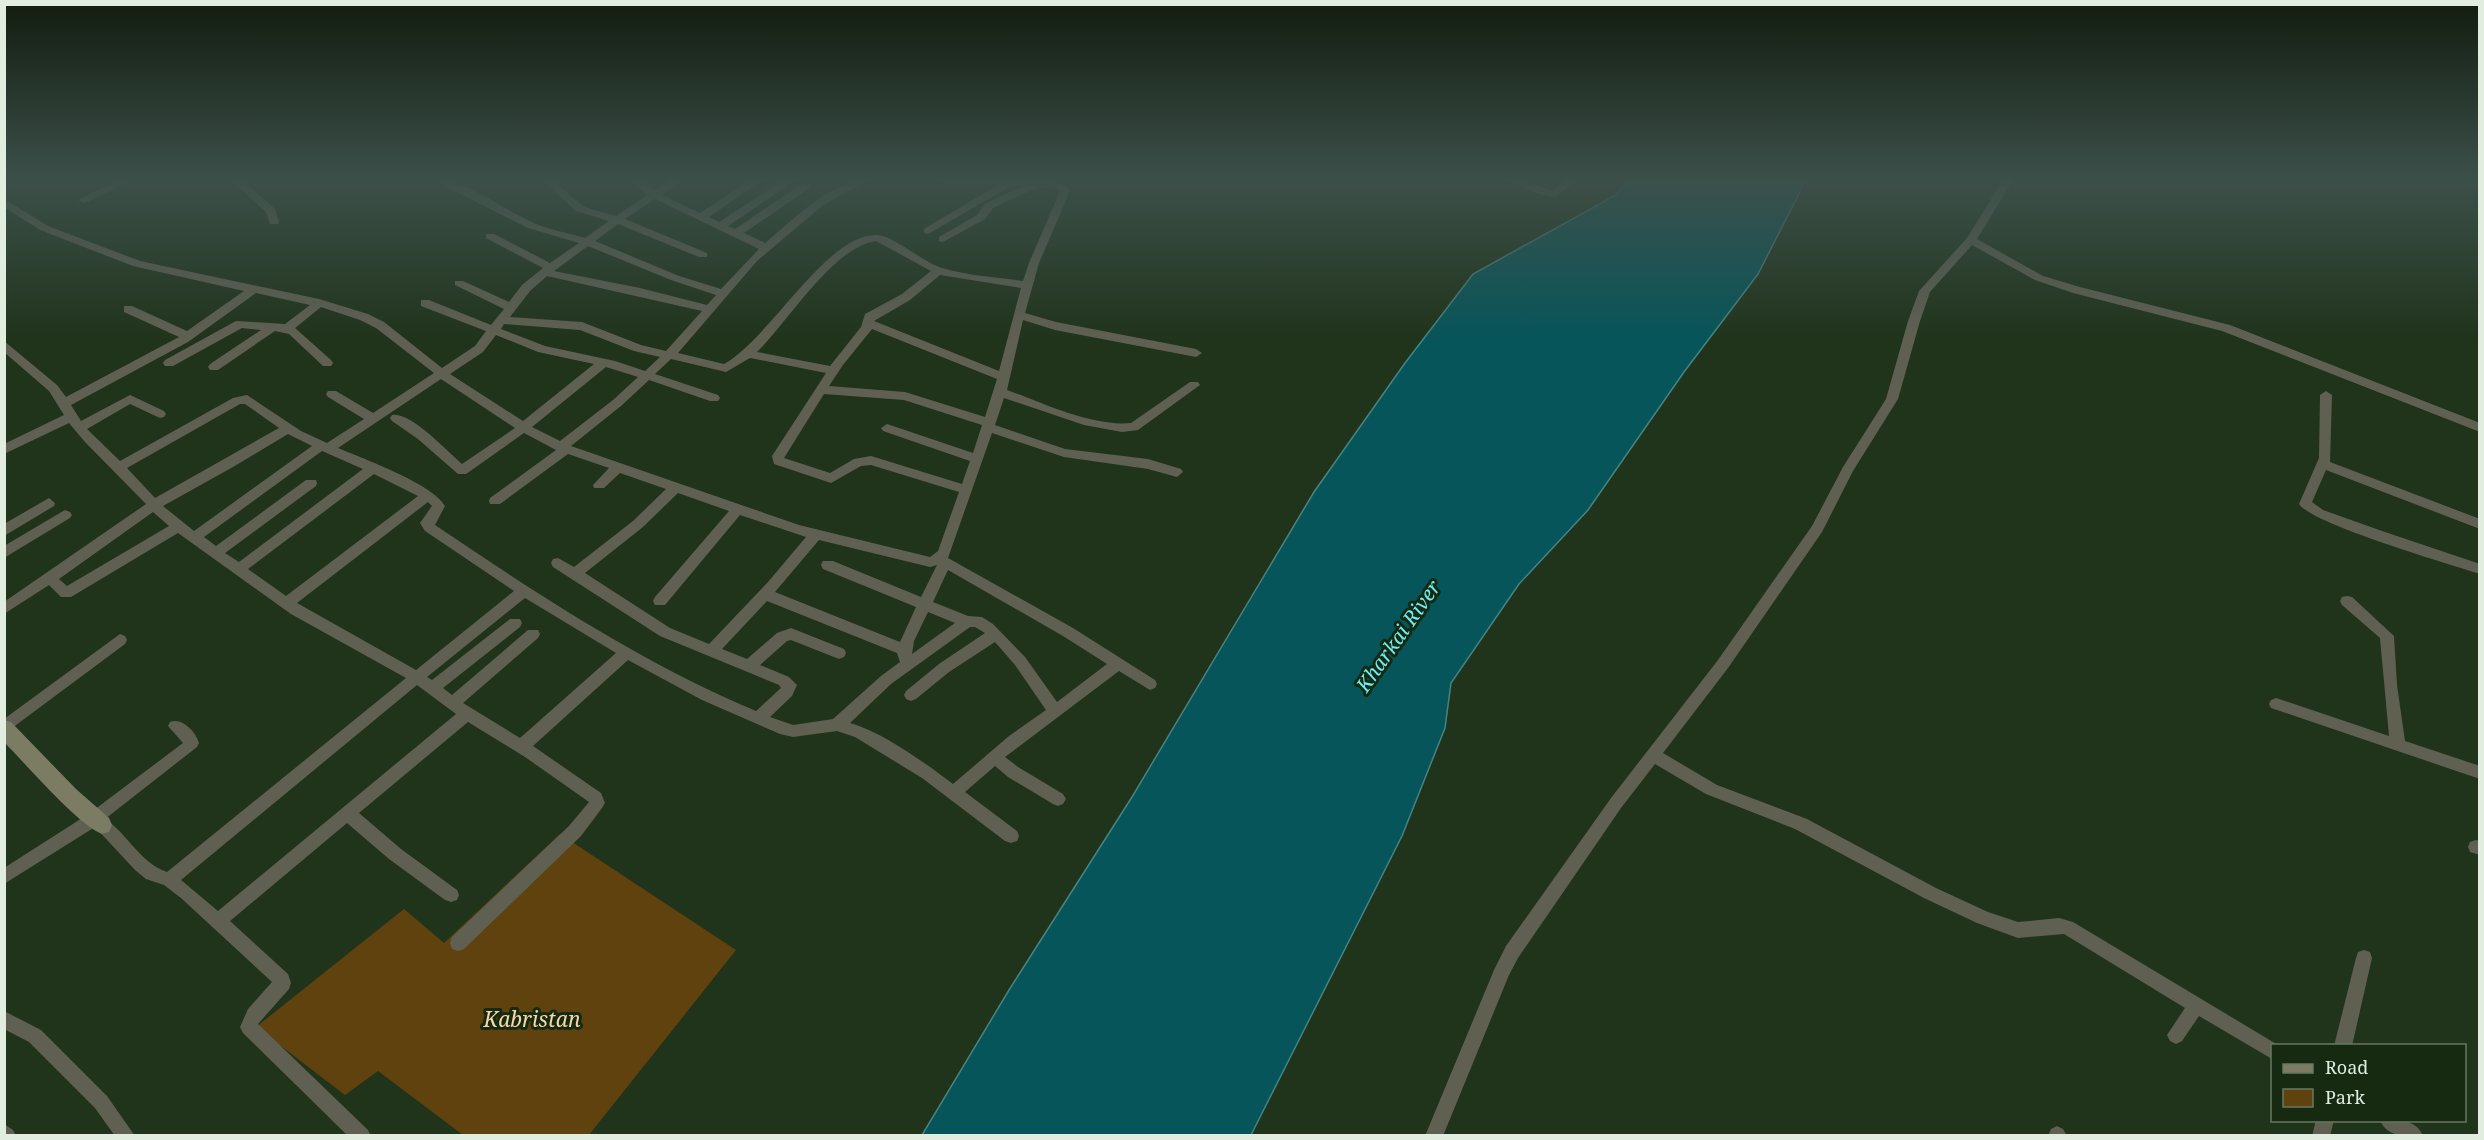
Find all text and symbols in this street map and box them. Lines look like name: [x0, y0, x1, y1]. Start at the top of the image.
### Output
water label: Kharkai River: [1349, 574, 1447, 698]
park label: Kabristan: [482, 1005, 581, 1033]
legend: [2271, 1044, 2466, 1122]
text: Road: [2325, 1055, 2368, 1079]
text: Park: [2325, 1085, 2365, 1109]

